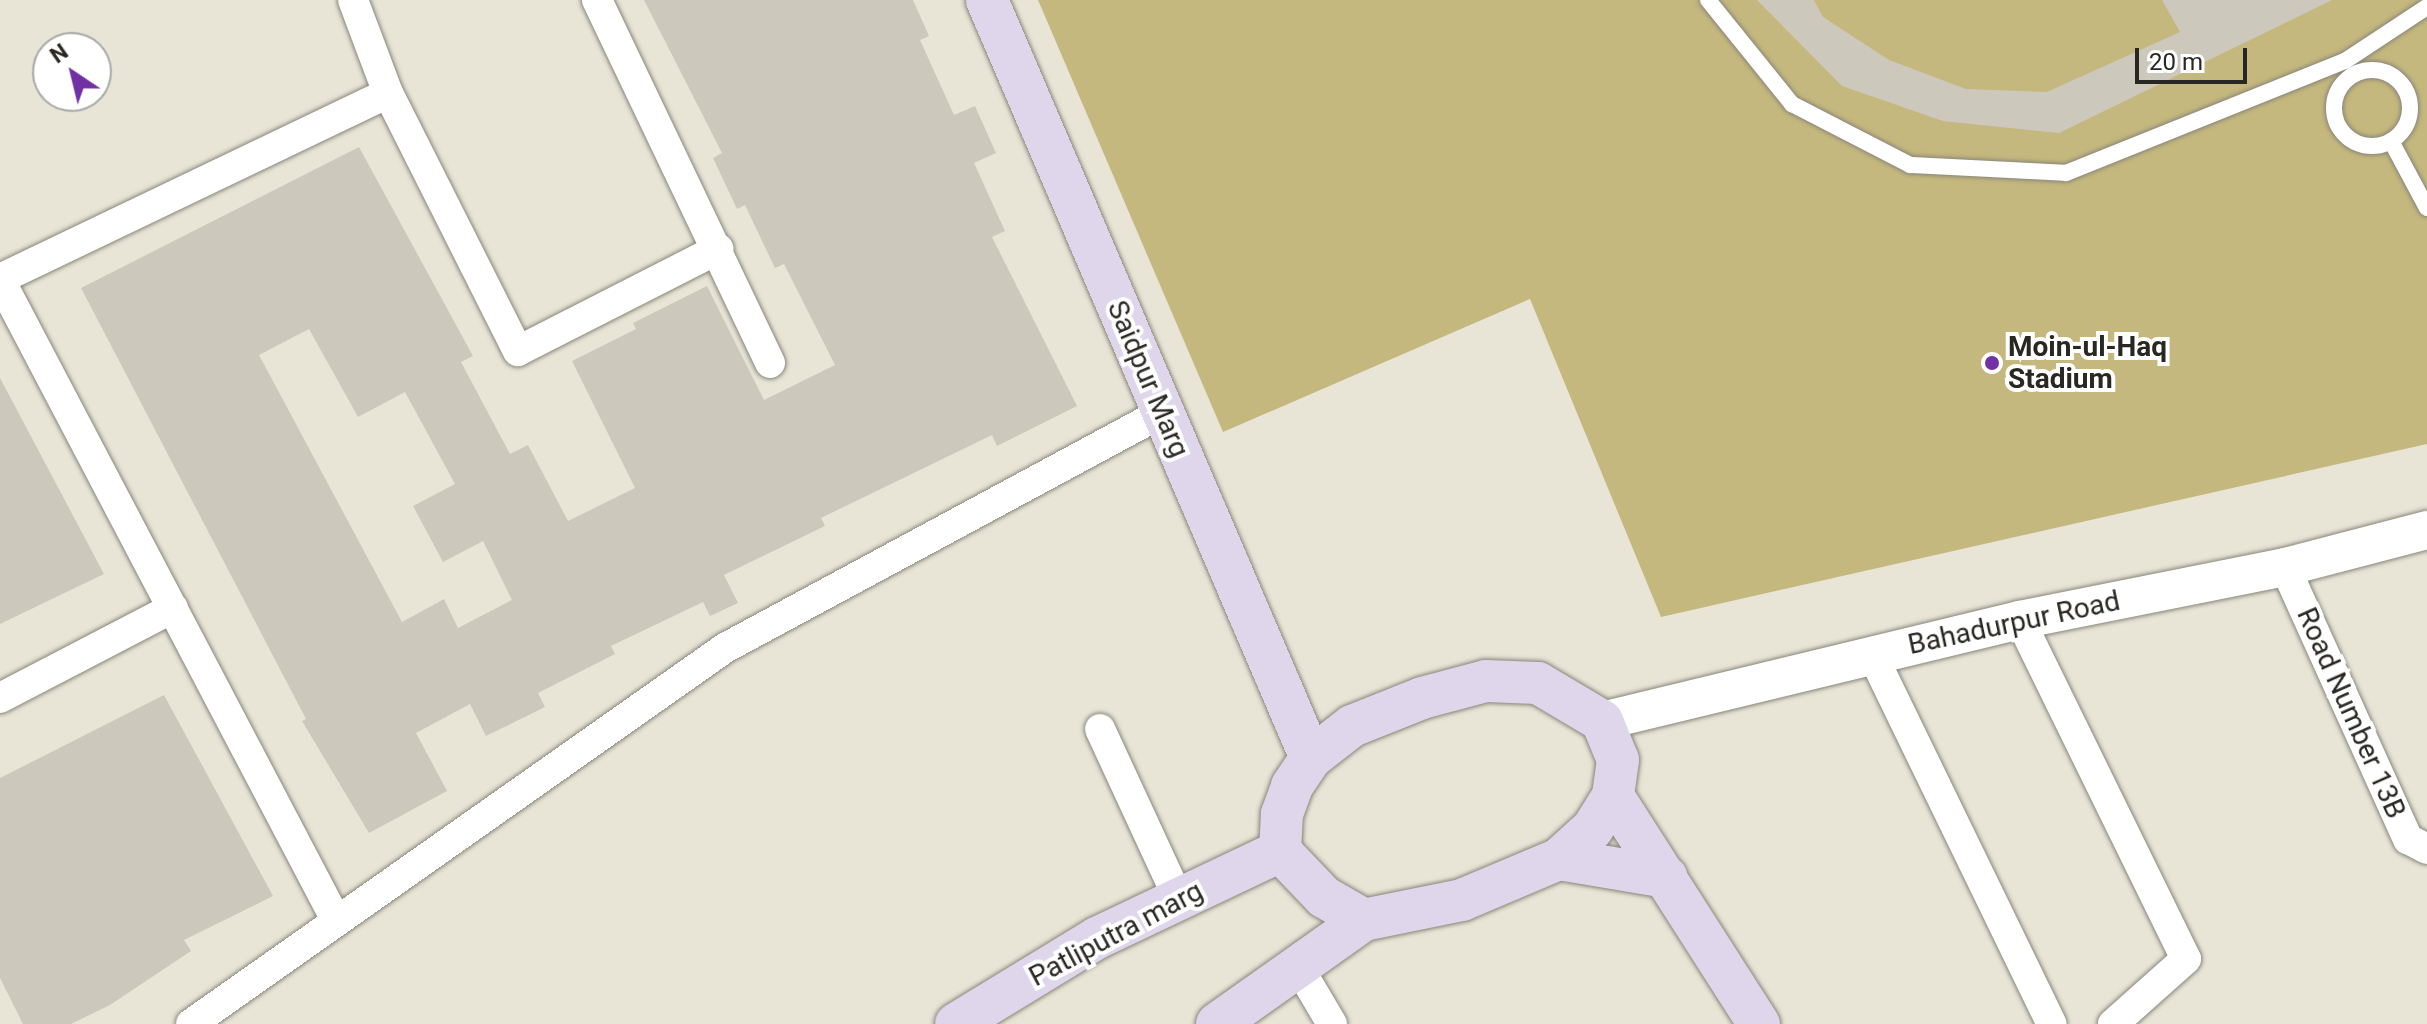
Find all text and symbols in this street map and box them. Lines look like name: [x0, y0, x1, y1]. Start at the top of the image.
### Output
north arrow: [32, 32, 112, 112]
scale bar: [2139, 32, 2251, 82]
text: N: [46, 39, 73, 68]
text: 20 m: [2149, 48, 2203, 76]
street label: Saidpur Marg: [1100, 296, 1196, 462]
place label: Moin-ul-Haq Stadium: [2008, 330, 2167, 396]
marker: Moin-ul-Haq Stadium: [1983, 354, 2001, 372]
street label: Bahadurpur Road: [1905, 584, 2123, 662]
street label: Road Number 13B: [2289, 602, 2413, 824]
street label: Patliputra marg: [1023, 874, 1209, 994]

